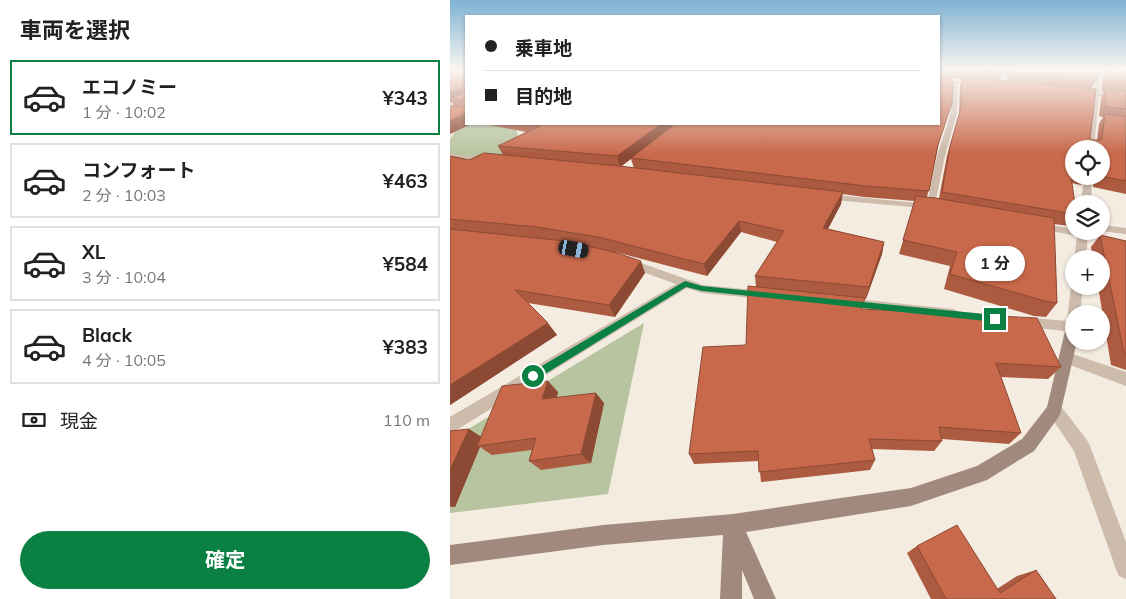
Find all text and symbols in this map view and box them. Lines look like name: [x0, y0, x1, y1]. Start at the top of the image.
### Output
text: 車両を選択: [20, 16, 130, 44]
text: 乗車地: [515, 36, 572, 60]
icon: car: [22, 75, 67, 120]
text: エコノミー: [82, 75, 177, 99]
text: 目的地: [515, 84, 572, 108]
text: ¥343: [382, 86, 428, 110]
text: 1 分 · 10:02: [82, 102, 166, 122]
map controls: [1065, 140, 1110, 350]
button: locate: [1065, 140, 1110, 185]
icon: car: [22, 158, 67, 203]
text: コンフォート: [82, 158, 195, 182]
text: ¥463: [382, 169, 428, 193]
text: 2 分 · 10:03: [82, 185, 166, 205]
button: layers: [1065, 195, 1110, 240]
car: [557, 239, 590, 259]
text: XL: [82, 240, 105, 264]
icon: car: [22, 241, 67, 286]
callout: 1 分: [965, 246, 1025, 282]
button: +: [1065, 250, 1110, 295]
text: ¥584: [382, 252, 428, 276]
text: 1 分: [980, 253, 1010, 273]
text: 3 分 · 10:04: [82, 267, 166, 287]
button: −: [1065, 305, 1110, 350]
route end: [984, 308, 1006, 330]
text: Black: [82, 323, 132, 347]
icon: car: [22, 324, 67, 369]
text: ¥383: [382, 335, 428, 359]
text: 4 分 · 10:05: [82, 350, 166, 370]
route start: [522, 365, 544, 387]
icon: cash: [20, 406, 48, 434]
text: 現金: [60, 409, 98, 433]
text: 110 m: [383, 410, 430, 430]
button: 確定: [20, 531, 430, 589]

